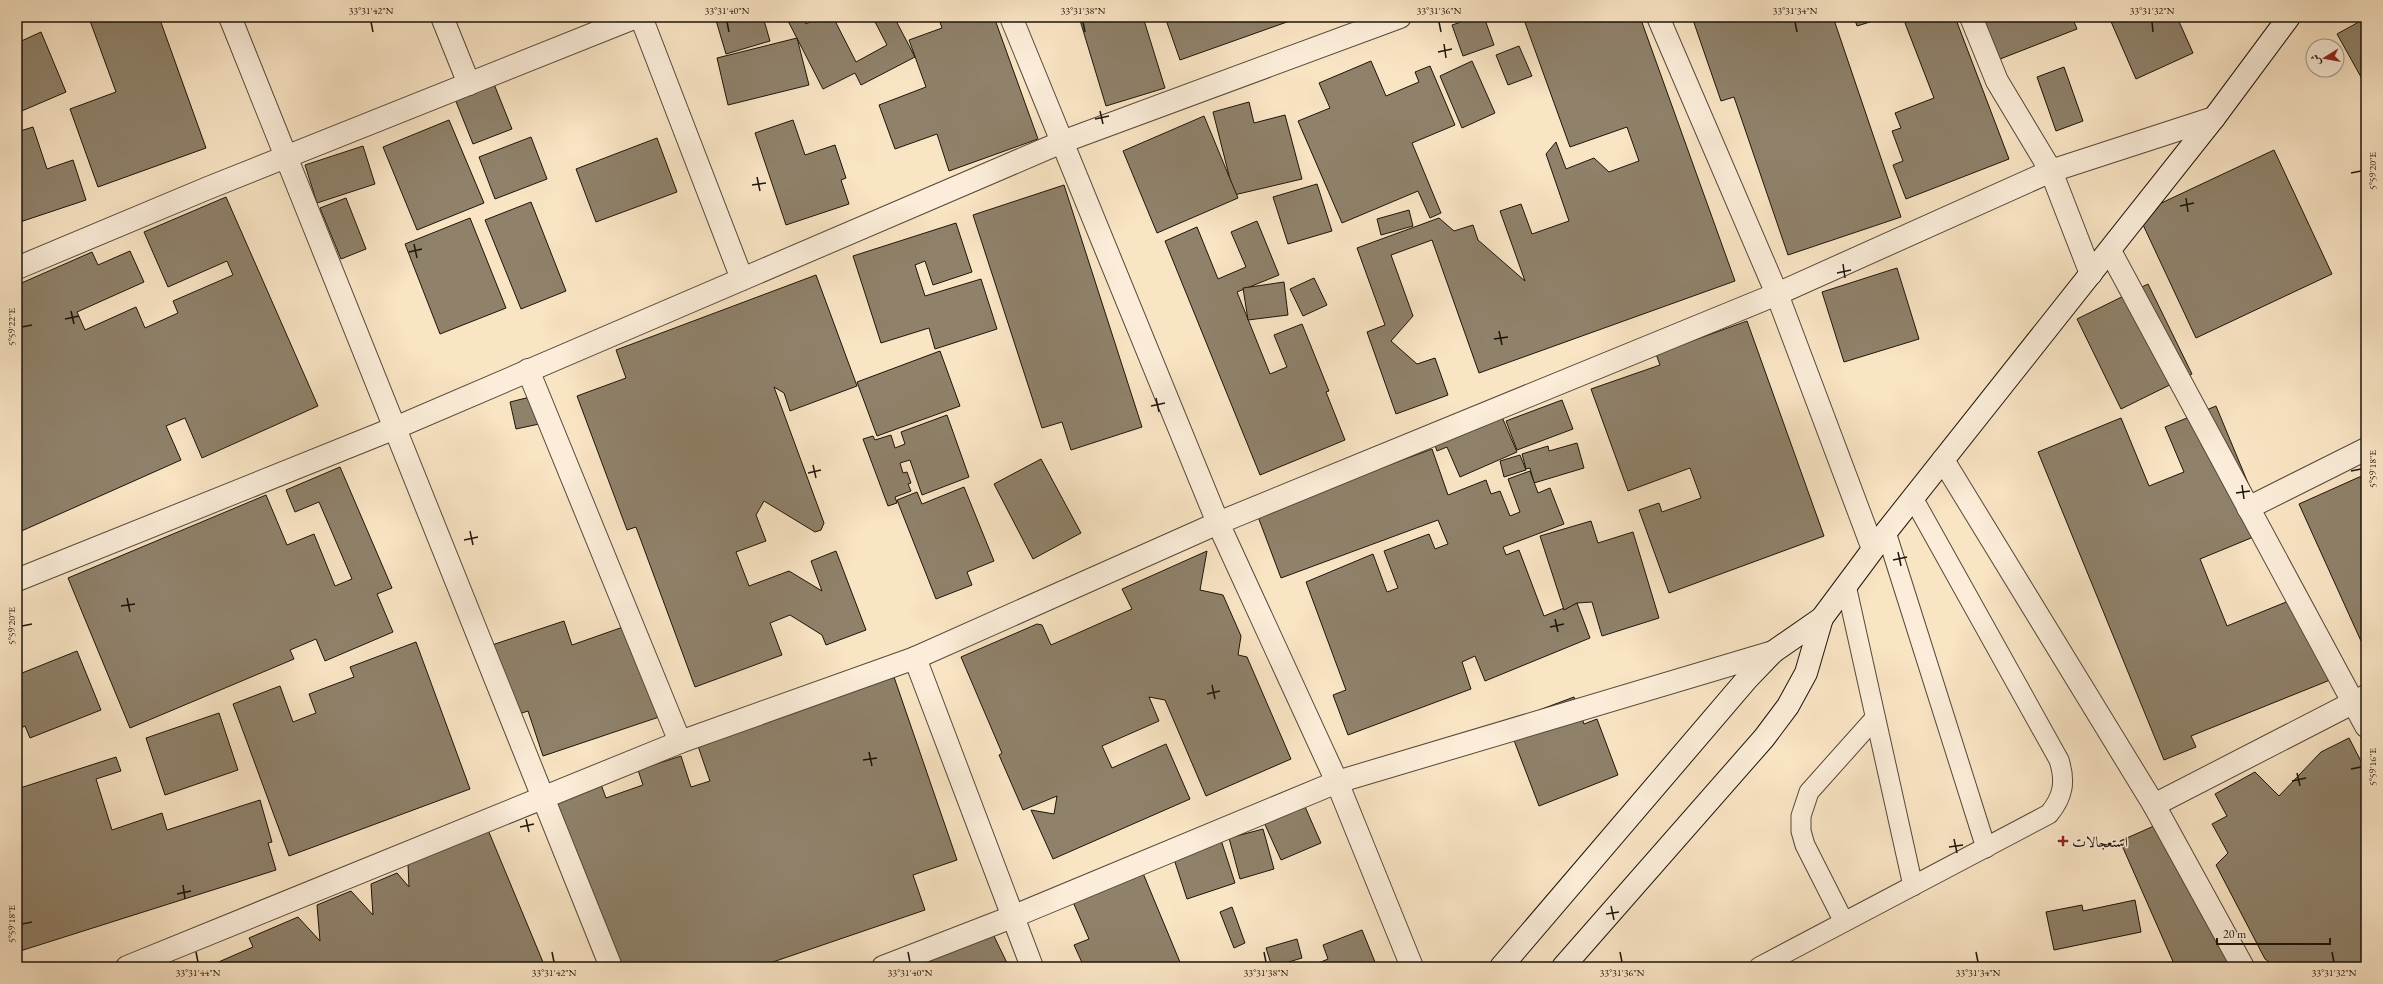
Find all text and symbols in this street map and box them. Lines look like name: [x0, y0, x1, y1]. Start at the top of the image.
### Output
text: 33°31'42"N: [349, 4, 394, 17]
text: 33°31'40"N: [705, 4, 750, 17]
text: 33°31'38"N: [1061, 4, 1106, 17]
text: 33°31'36"N: [1417, 4, 1462, 17]
text: 33°31'34"N: [1773, 4, 1818, 17]
text: 33°31'32"N: [2130, 4, 2175, 17]
north arrow: [2305, 38, 2345, 78]
text: ش: [2307, 53, 2323, 67]
text: 5°59'20"E: [2366, 152, 2379, 190]
text: 5°59'22"E: [5, 308, 18, 346]
text: 5°59'18"E: [2366, 450, 2379, 488]
text: 5°59'20"E: [5, 607, 18, 645]
text: 5°59'16"E: [2366, 748, 2379, 786]
place label: استعجالات: [2072, 832, 2128, 851]
marker: استعجالات: [2057, 835, 2069, 847]
text: 5°59'18"E: [5, 905, 18, 943]
scale bar: [2217, 920, 2330, 946]
text: 20 m: [2223, 926, 2247, 942]
text: 33°31'44"N: [176, 966, 221, 979]
text: 33°31'42"N: [532, 966, 577, 979]
text: 33°31'40"N: [888, 966, 933, 979]
text: 33°31'38"N: [1244, 966, 1289, 979]
text: 33°31'36"N: [1600, 966, 1645, 979]
text: 33°31'34"N: [1956, 966, 2001, 979]
text: 33°31'32"N: [2312, 966, 2357, 979]

